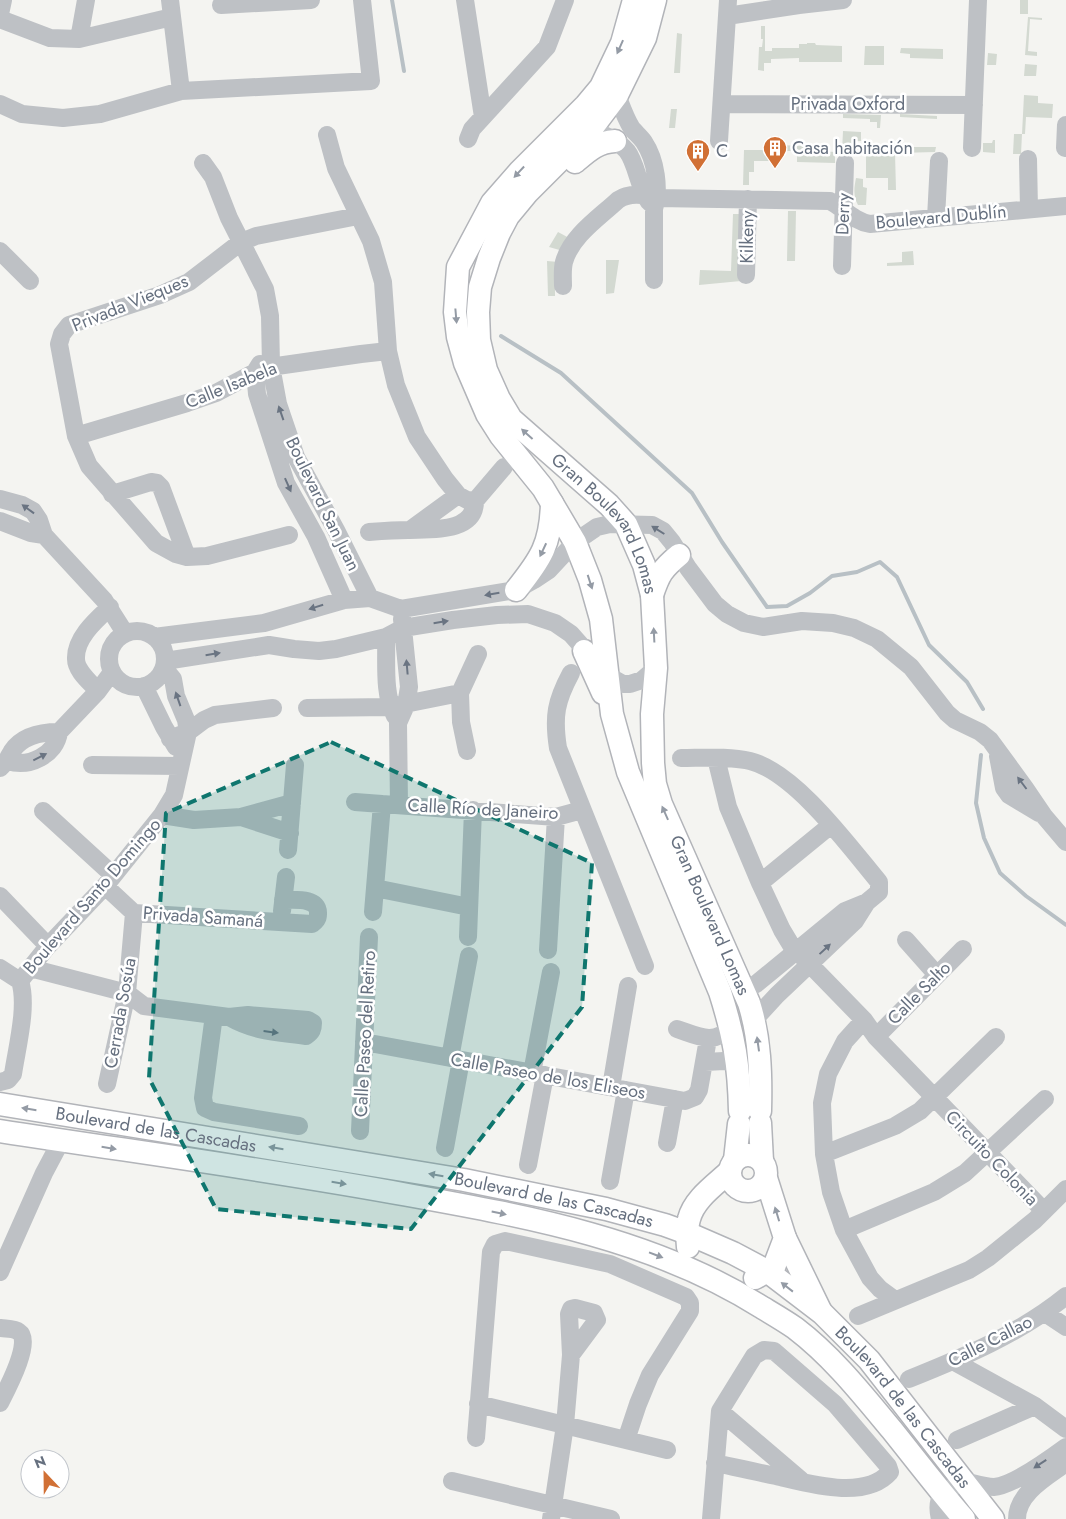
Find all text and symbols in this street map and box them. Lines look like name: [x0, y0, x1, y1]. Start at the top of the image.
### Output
one-way arrow: [615, 40, 623, 54]
street label: Privada Oxford: [791, 91, 905, 117]
building icon: Casa habitación: [762, 135, 788, 169]
place label: Casa habitación: [792, 135, 913, 161]
building icon: C: [685, 138, 711, 172]
place label: C: [716, 138, 728, 164]
one-way arrow: [513, 165, 525, 177]
street label: Derry: [829, 192, 857, 236]
street label: Boulevard Dublín: [875, 198, 1007, 236]
street label: Kilkeny: [734, 210, 760, 264]
street label: Privada Vieques: [68, 268, 192, 338]
one-way arrow: [452, 308, 460, 324]
street label: Calle Isabela: [181, 355, 281, 415]
one-way arrow: [277, 405, 284, 420]
one-way arrow: [522, 428, 534, 440]
street label: Boulevard San Juan: [279, 433, 367, 575]
street label: Gran Boulevard Lomas: [545, 447, 664, 596]
one-way arrow: [285, 478, 293, 492]
one-way arrow: [21, 504, 35, 514]
one-way arrow: [652, 525, 665, 535]
one-way arrow: [539, 543, 547, 557]
one-way arrow: [587, 575, 594, 590]
one-way arrow: [483, 591, 499, 599]
one-way arrow: [308, 604, 323, 611]
one-way arrow: [433, 618, 449, 626]
one-way arrow: [650, 627, 658, 643]
one-way arrow: [206, 649, 222, 657]
one-way arrow: [403, 658, 411, 674]
one-way arrow: [174, 691, 182, 706]
one-way arrow: [33, 753, 47, 761]
one-way arrow: [1016, 777, 1027, 790]
street label: Calle Río de Janeiro: [407, 792, 559, 826]
one-way arrow: [661, 806, 669, 820]
street label: Boulevard Santo Domingo: [17, 812, 167, 980]
street label: Gran Boulevard Lomas: [663, 831, 757, 999]
street label: Privada Samaná: [142, 900, 264, 934]
one-way arrow: [818, 943, 830, 955]
street label: Calle Paseo del Retiro: [348, 950, 382, 1118]
street label: Calle Salto: [881, 955, 957, 1031]
street label: Cerrada Sosúa: [97, 956, 143, 1070]
one-way arrow: [264, 1028, 280, 1036]
one-way arrow: [753, 1036, 761, 1052]
street label: Calle Paseo de los Eliseos: [448, 1046, 648, 1106]
street label: Boulevard de las Cascadas: [54, 1100, 258, 1159]
street label: Circuito Colonia: [940, 1104, 1044, 1212]
one-way arrow: [20, 1105, 36, 1113]
one-way arrow: [101, 1144, 117, 1152]
one-way arrow: [267, 1144, 283, 1152]
street label: Boulevard de las Cascadas: [452, 1166, 656, 1234]
one-way arrow: [427, 1170, 443, 1178]
one-way arrow: [331, 1179, 347, 1187]
one-way arrow: [773, 1206, 781, 1221]
one-way arrow: [491, 1209, 506, 1217]
one-way arrow: [648, 1251, 663, 1259]
one-way arrow: [781, 1282, 794, 1293]
street label: Calle Callao: [943, 1309, 1037, 1373]
street label: Boulevard de las Cascadas: [829, 1320, 977, 1494]
north arrow: [20, 1449, 70, 1499]
text: N: [31, 1451, 49, 1473]
one-way arrow: [1033, 1459, 1047, 1469]

